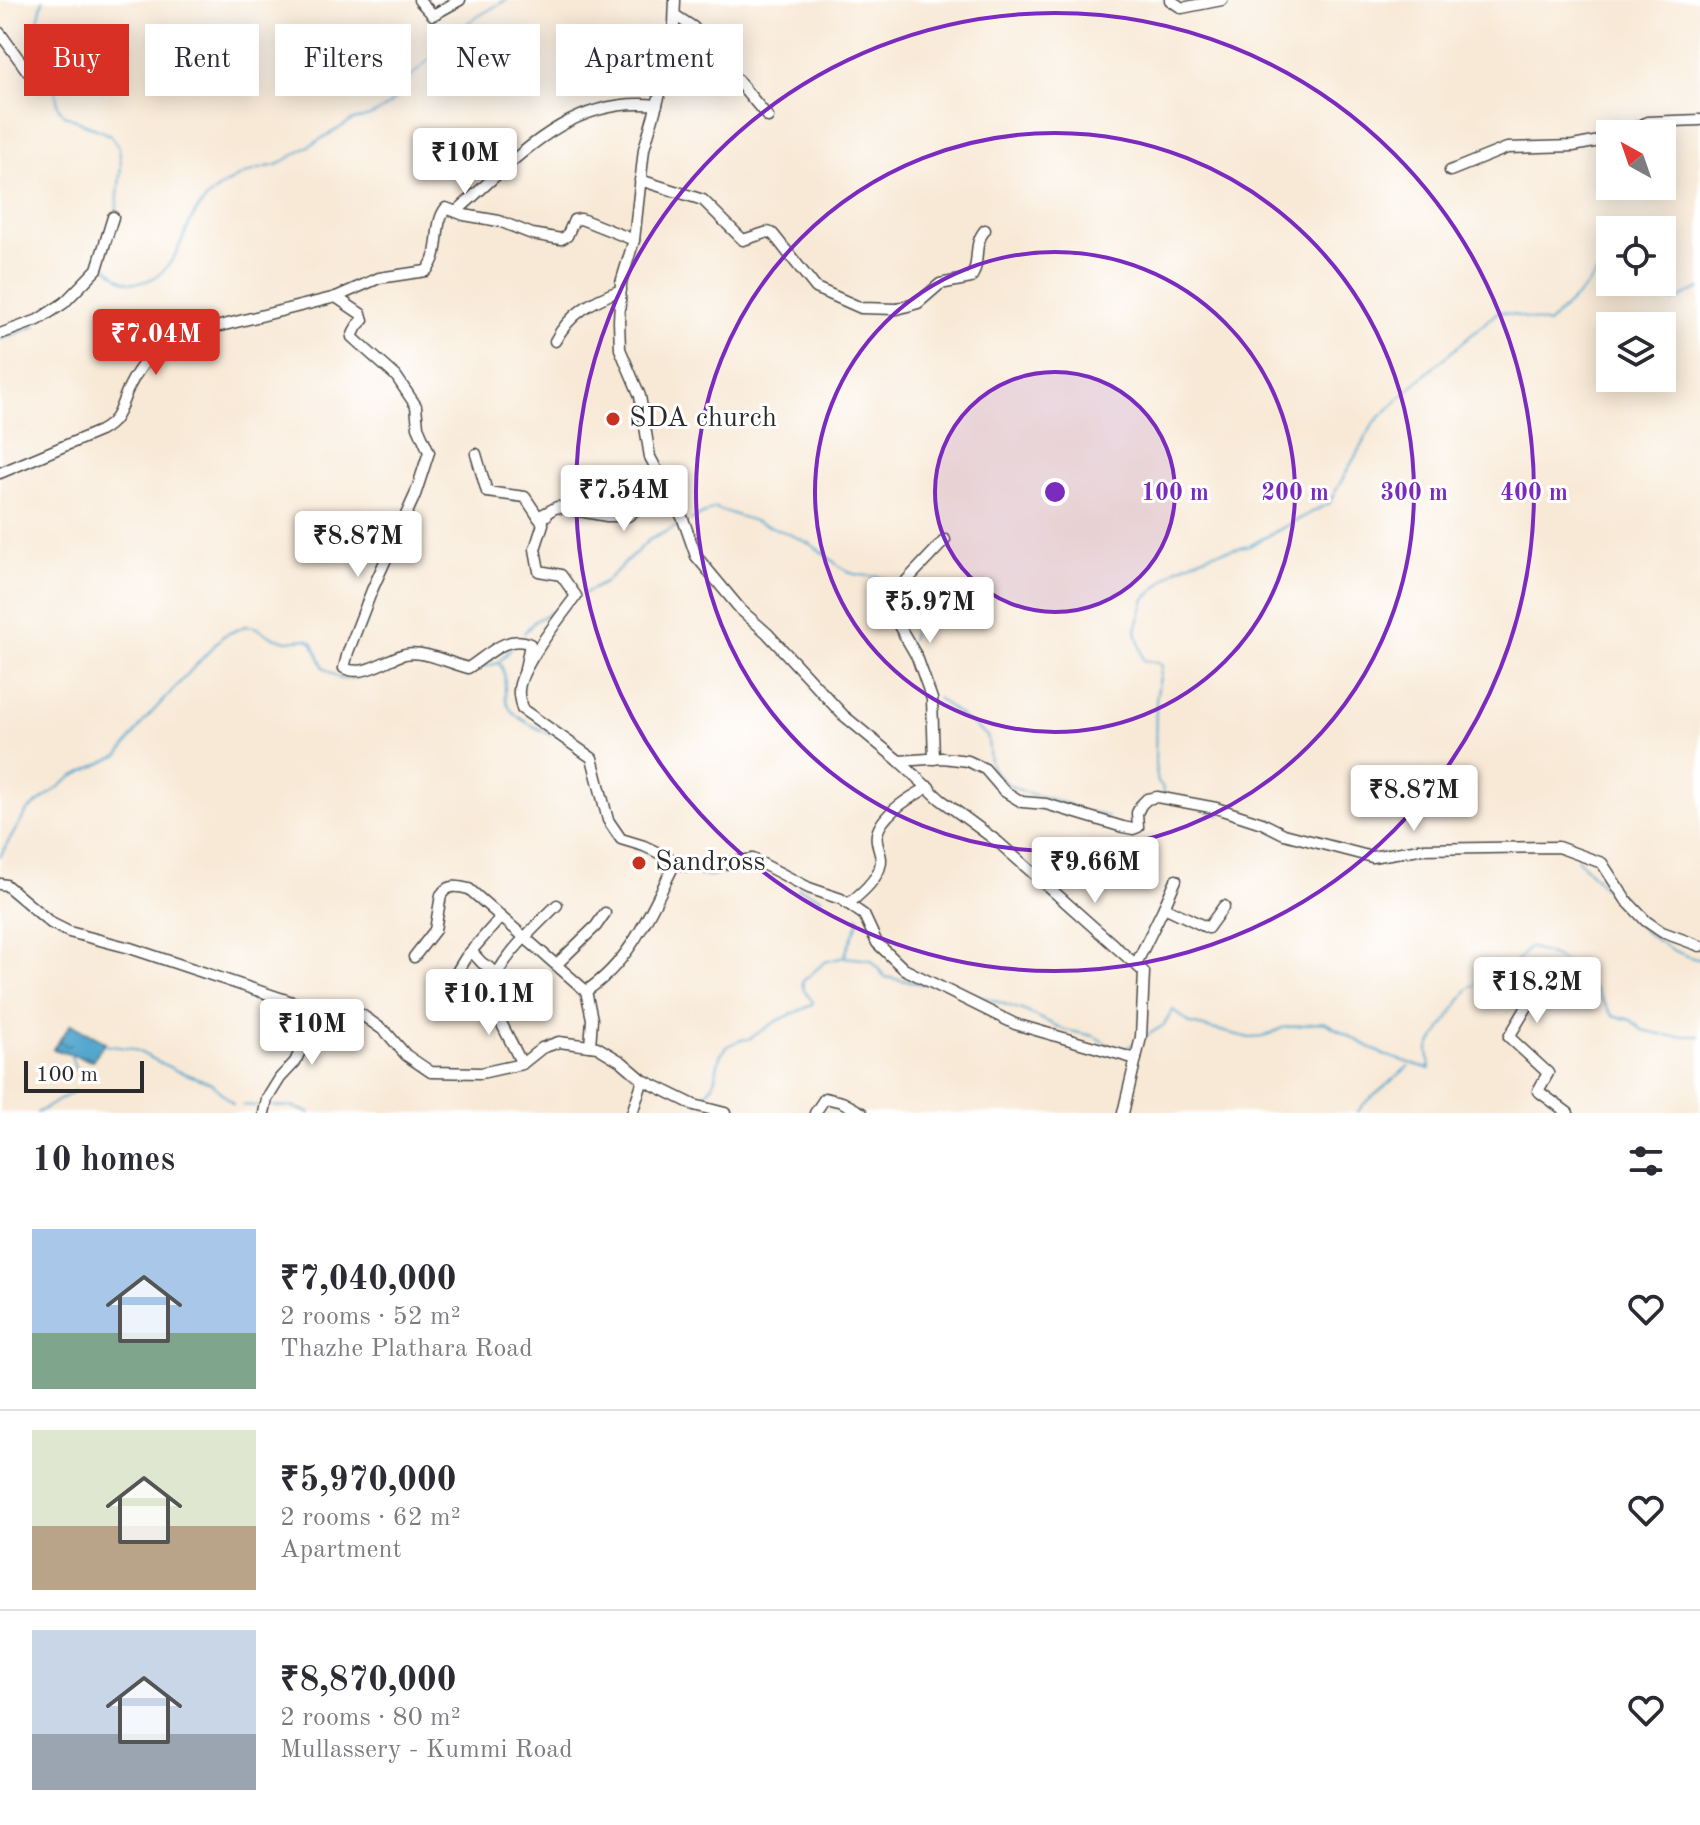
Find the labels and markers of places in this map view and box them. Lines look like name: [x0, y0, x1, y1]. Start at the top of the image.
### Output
pin: ₹10M: [418, 128, 512, 196]
pin: ₹7.04M: [91, 309, 221, 377]
place label: SDA church: [629, 405, 777, 433]
marker: SDA church: [604, 410, 622, 428]
pin: ₹7.54M: [559, 465, 689, 533]
centre of rings: [1041, 478, 1069, 506]
pin: ₹8.87M: [293, 511, 423, 579]
pin: ₹5.97M: [865, 577, 995, 645]
pin: ₹8.87M: [1349, 765, 1479, 833]
pin: ₹9.66M: [1030, 837, 1160, 905]
place label: Sandross: [655, 849, 766, 877]
marker: Sandross: [630, 854, 648, 872]
pin: ₹18.2M: [1472, 957, 1602, 1025]
pin: ₹10.1M: [424, 969, 554, 1037]
pin: ₹10M: [265, 999, 359, 1067]

